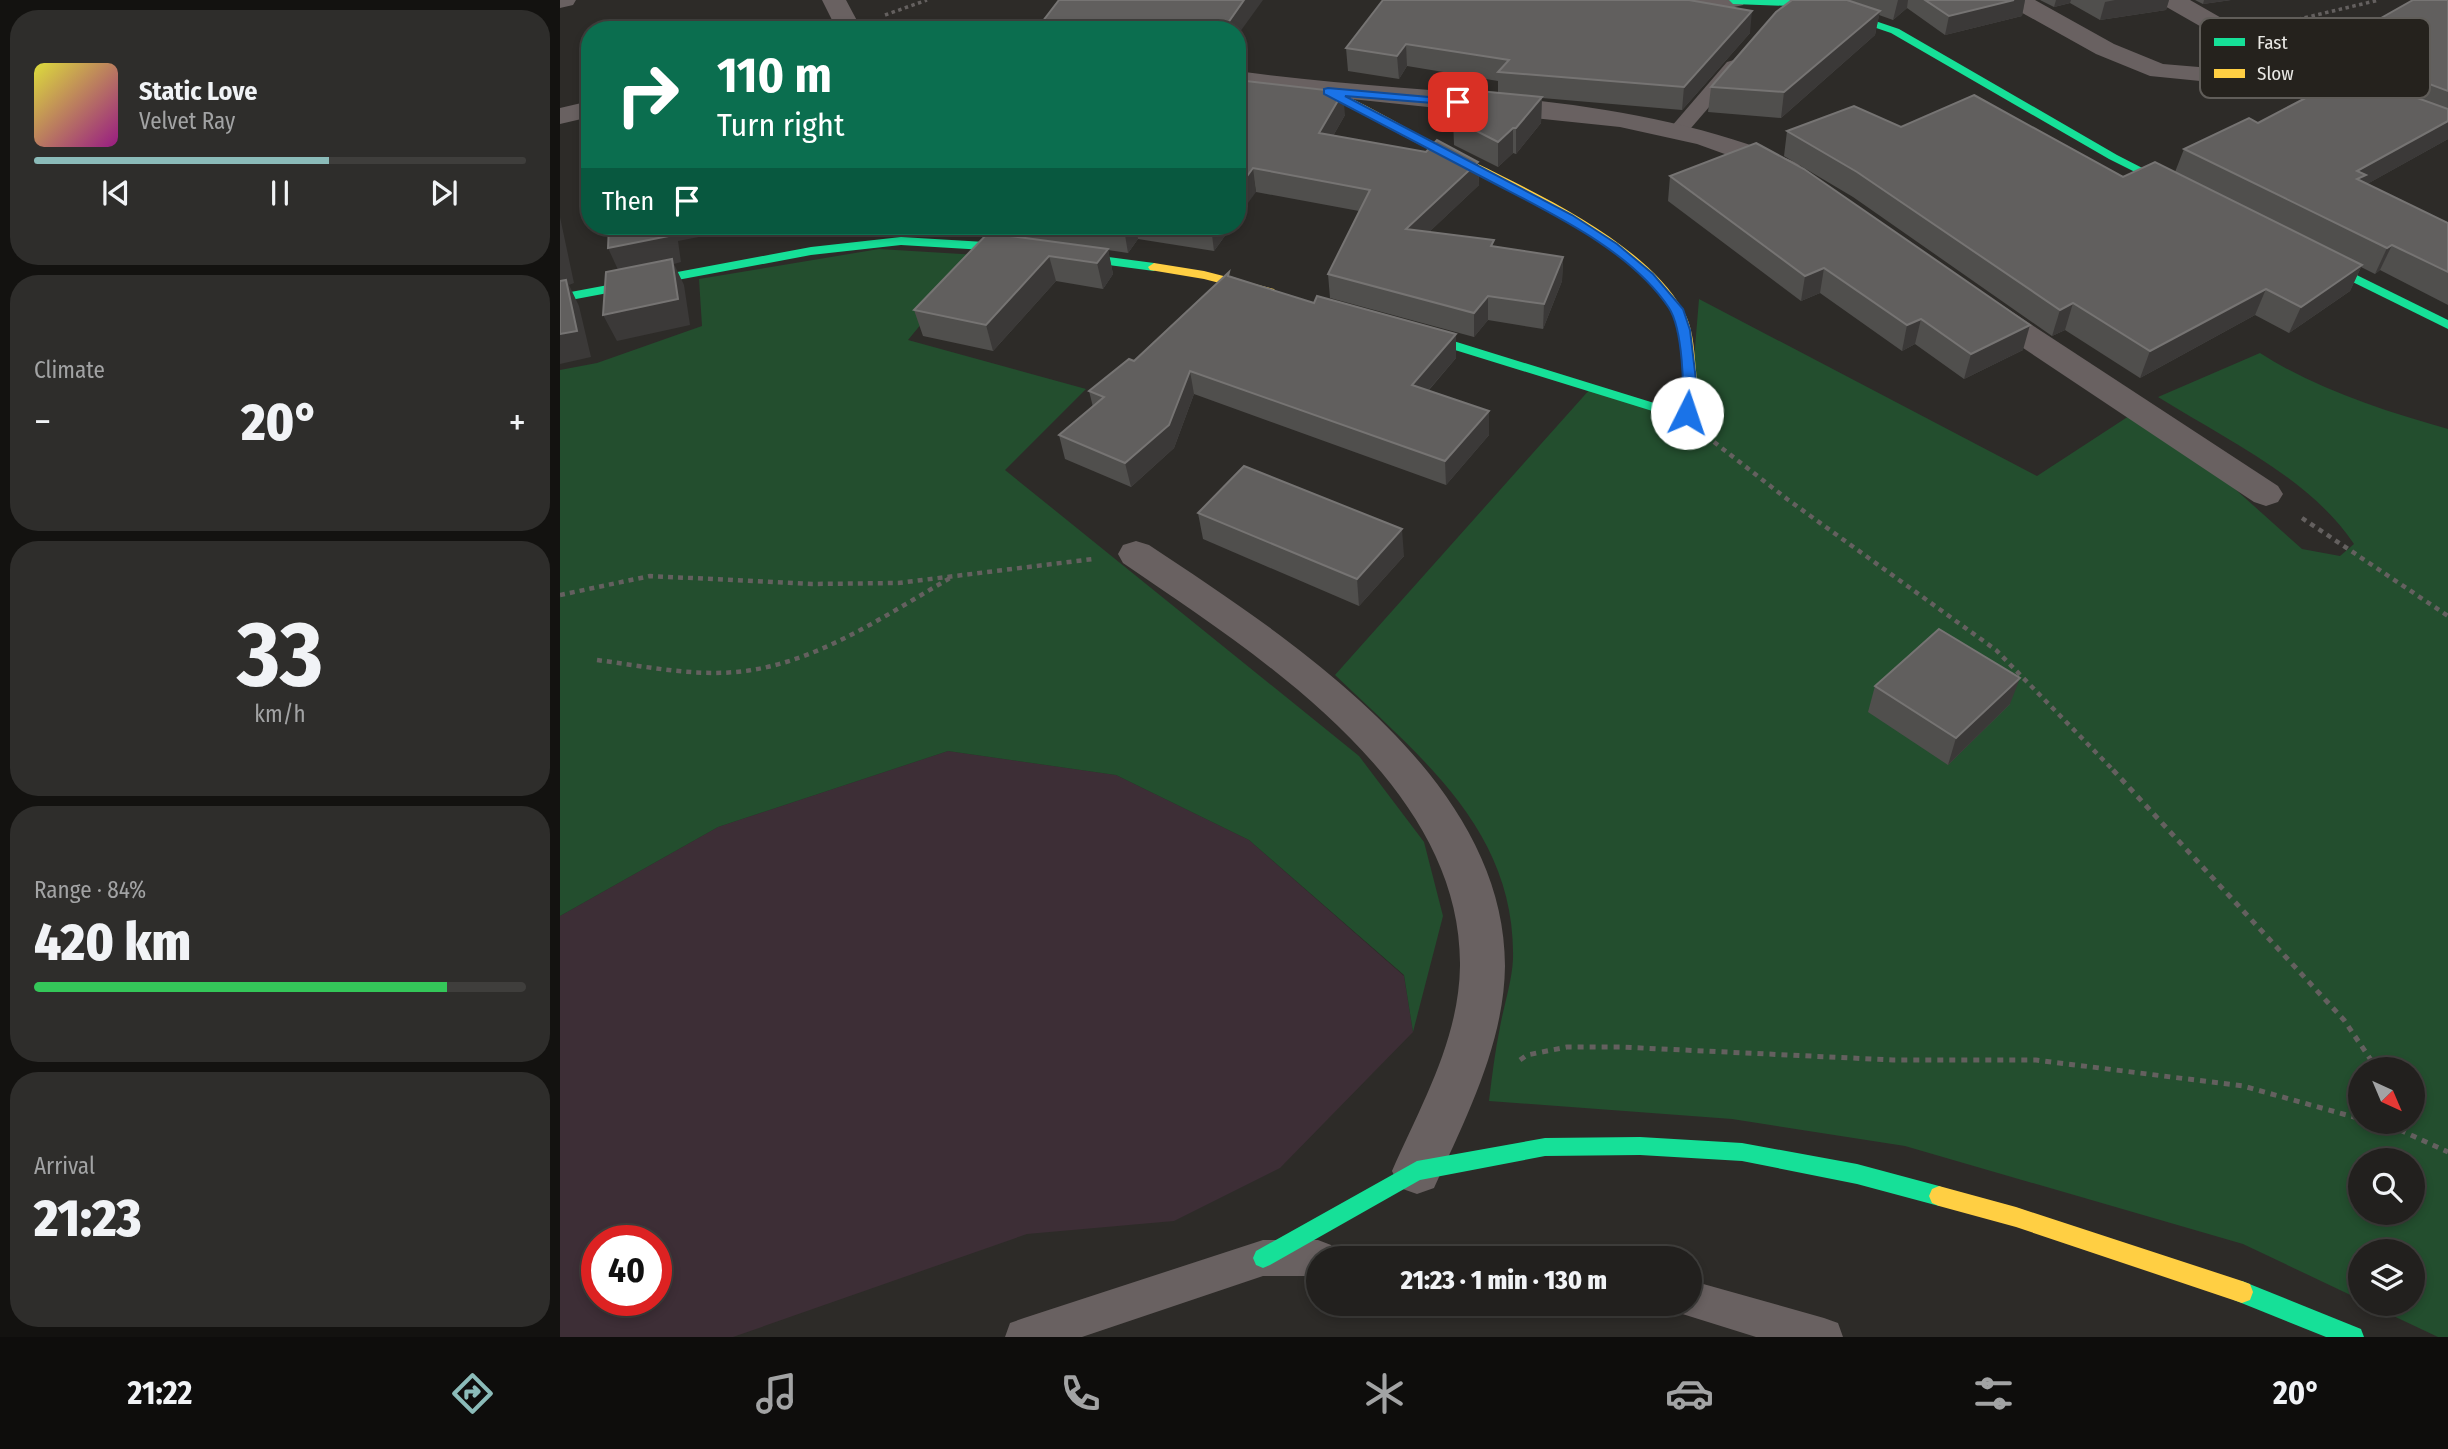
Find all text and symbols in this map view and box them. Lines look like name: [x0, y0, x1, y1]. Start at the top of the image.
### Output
legend: [2200, 18, 2430, 98]
text: Fast: [2257, 31, 2288, 54]
text: 110 m: [717, 46, 832, 105]
icon: right: [602, 49, 693, 140]
text: Slow: [2257, 62, 2294, 85]
pin: [1428, 72, 1488, 132]
text: Static Love: [139, 76, 257, 107]
icon: arrive: [1439, 83, 1477, 121]
text: Turn right: [717, 106, 844, 144]
text: Velvet Ray: [139, 107, 235, 135]
icon: previous: [97, 174, 135, 212]
icon: pause: [261, 174, 299, 212]
icon: next: [425, 174, 463, 212]
icon: arrive: [668, 182, 706, 220]
text: Then: [602, 186, 654, 217]
text: Climate: [34, 356, 105, 384]
position arrow: [1650, 376, 1724, 450]
text: 20°: [241, 391, 319, 454]
text: −: [34, 399, 51, 445]
text: +: [509, 399, 526, 445]
text: 33: [237, 600, 323, 709]
text: km/h: [254, 700, 306, 728]
text: Range · 84%: [34, 876, 146, 904]
text: 420 km: [34, 911, 191, 974]
north arrow: [2348, 1057, 2426, 1134]
map controls: [2348, 1057, 2425, 1316]
button: search: [2348, 1148, 2425, 1225]
text: Arrival: [34, 1152, 95, 1180]
text: 21:23: [34, 1187, 142, 1250]
speed limit sign: 40: [581, 1225, 672, 1316]
button: layers: [2348, 1239, 2425, 1316]
text: 21:23 · 1 min · 130 m: [1401, 1265, 1607, 1296]
icon: directions: [448, 1369, 497, 1418]
icon: music: [752, 1369, 801, 1418]
icon: phone: [1056, 1369, 1105, 1418]
icon: climate: [1360, 1369, 1409, 1418]
icon: car: [1665, 1369, 1714, 1418]
icon: filters: [1969, 1369, 2018, 1418]
text: 21:22: [128, 1374, 192, 1412]
text: 20°: [2273, 1374, 2320, 1412]

